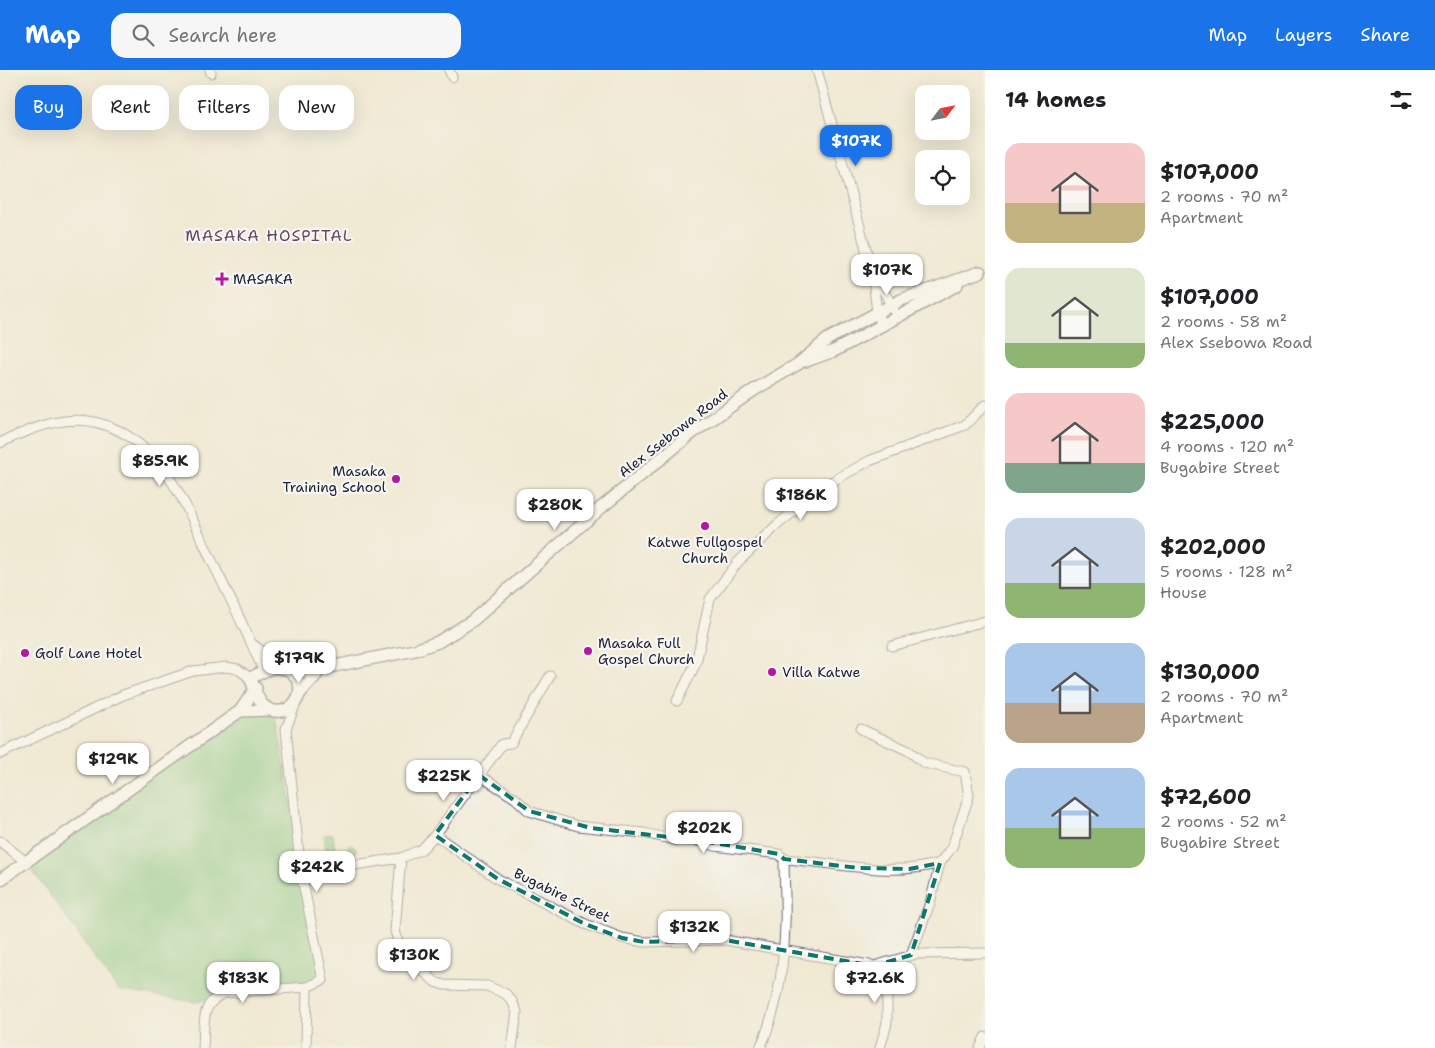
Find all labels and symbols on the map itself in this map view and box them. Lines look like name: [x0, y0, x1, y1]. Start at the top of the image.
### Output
north arrow: [915, 85, 970, 140]
pin: $107K: [821, 124, 891, 167]
district label: MASAKA HOSPITAL: [185, 225, 353, 246]
pin: $107K: [852, 254, 922, 296]
place label: MASAKA: [233, 270, 293, 288]
marker: MASAKA: [215, 272, 229, 286]
street label: Alex Ssebowa Road: [615, 385, 731, 481]
pin: $85.9K: [119, 444, 201, 487]
place label: Masaka Training School: [282, 462, 387, 496]
marker: Masaka Training School: [390, 473, 402, 485]
pin: $186K: [766, 478, 836, 521]
pin: $280K: [520, 488, 590, 531]
marker: Katwe Fullgospel Church: [699, 520, 711, 532]
place label: Katwe Fullgospel Church: [647, 533, 763, 567]
place label: Masaka Full Gospel Church: [598, 634, 695, 668]
pin: $179K: [264, 642, 334, 684]
place label: Golf Lane Hotel: [35, 644, 143, 662]
marker: Masaka Full Gospel Church: [582, 645, 594, 657]
marker: Golf Lane Hotel: [19, 647, 31, 659]
place label: Villa Katwe: [782, 663, 860, 681]
marker: Villa Katwe: [766, 666, 778, 678]
pin: $129K: [78, 742, 148, 785]
pin: $225K: [409, 760, 479, 802]
pin: $202K: [669, 812, 739, 854]
pin: $242K: [282, 850, 352, 893]
street label: Bugabire Street: [511, 864, 613, 926]
pin: $132K: [659, 910, 729, 953]
pin: $130K: [379, 938, 449, 981]
pin: $183K: [208, 962, 278, 1004]
pin: $72.6K: [834, 962, 916, 1004]

